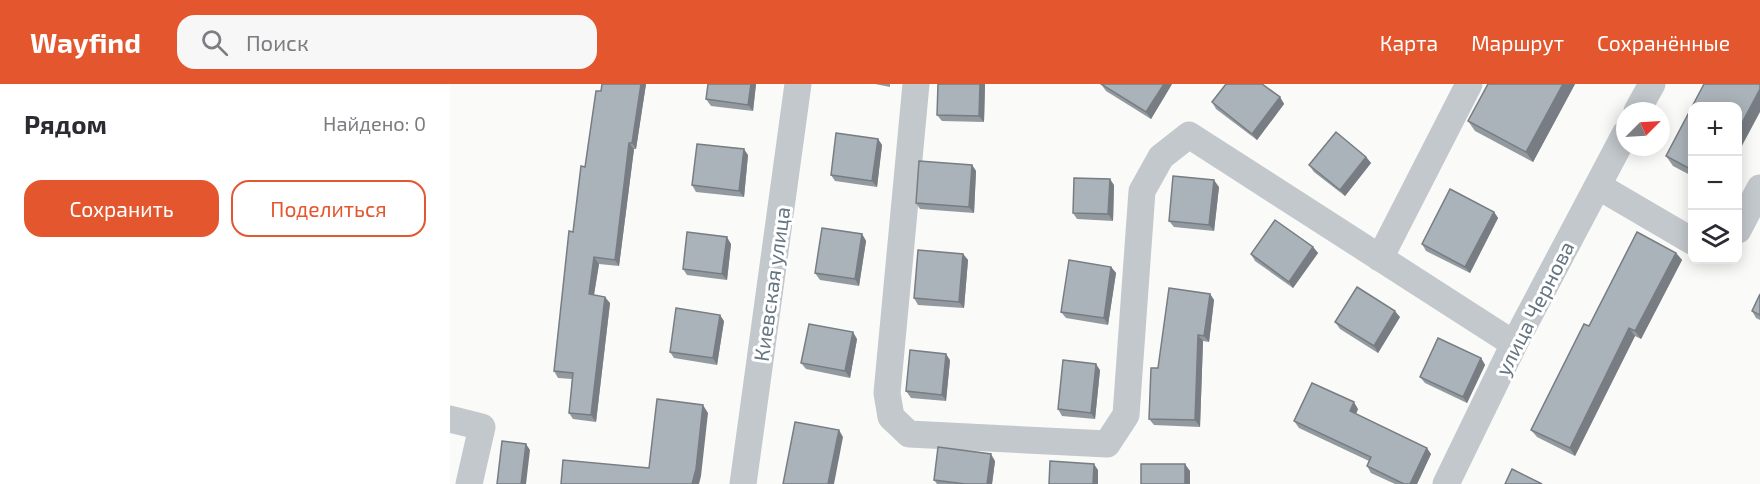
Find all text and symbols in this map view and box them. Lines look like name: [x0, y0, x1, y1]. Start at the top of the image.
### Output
search box: [177, 15, 597, 69]
text: Wayfind: [30, 25, 141, 59]
icon: search: [198, 26, 231, 59]
text: Поиск: [246, 29, 309, 55]
text: Карта: [1380, 30, 1438, 55]
text: Маршрут: [1471, 30, 1564, 55]
text: Сохранённые: [1597, 30, 1730, 55]
north arrow: [1616, 102, 1670, 156]
map controls: [1688, 102, 1742, 264]
button: +: [1688, 102, 1742, 156]
text: Рядом: [24, 108, 107, 139]
text: Найдено: 0: [323, 111, 426, 135]
button: −: [1688, 156, 1742, 210]
button: Сохранить: [24, 180, 219, 237]
button: Поделиться: [231, 180, 426, 237]
street label: Киевская улица: [748, 205, 795, 363]
button: layers: [1688, 210, 1742, 264]
street label: улица Чернова: [1489, 237, 1580, 380]

